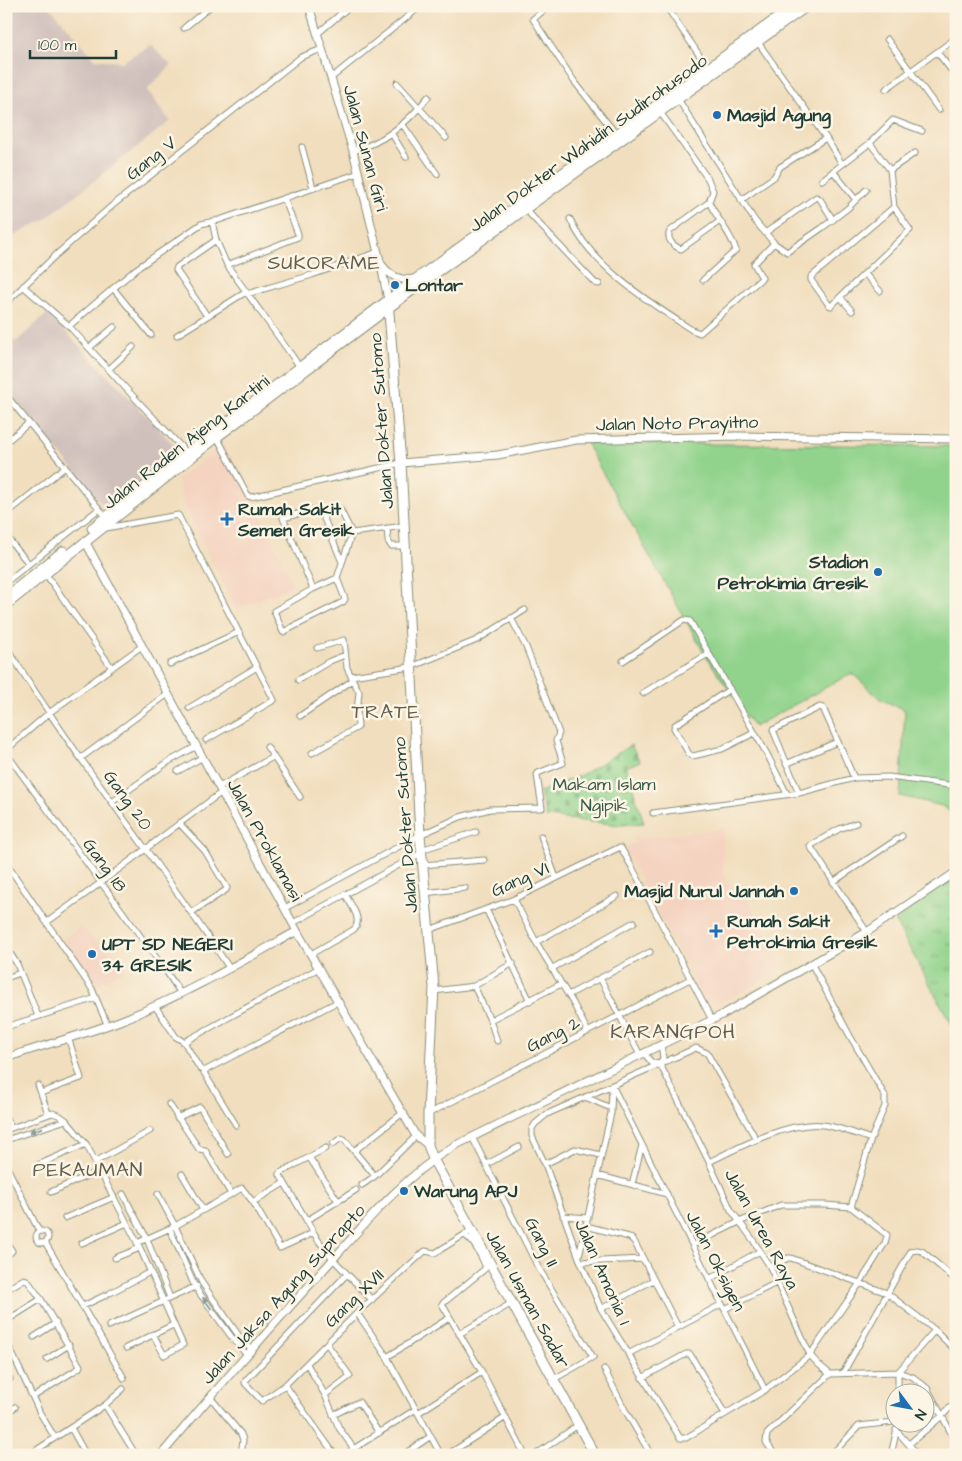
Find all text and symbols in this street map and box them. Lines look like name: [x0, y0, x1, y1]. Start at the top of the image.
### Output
scale bar: [30, 28, 116, 60]
text: 100 m: [38, 35, 77, 56]
street label: Jalan Dokter Wahidin Sudirohusodo: [464, 48, 713, 238]
street label: Jalan Sunan Giri: [337, 82, 394, 214]
place label: Masjid Agung: [727, 103, 831, 129]
marker: Masjid Agung: [711, 109, 723, 121]
street label: Gang V: [121, 131, 183, 187]
district label: SUKORAME: [267, 249, 381, 277]
place label: Lontar: [405, 273, 463, 298]
marker: Lontar: [389, 279, 401, 291]
street label: Jalan Dokter Sutomo: [363, 332, 400, 510]
street label: Jalan Raden Ajeng Kartini: [98, 369, 276, 516]
street label: Jalan Noto Prayitno: [596, 410, 758, 438]
place label: Rumah Sakit Semen Gresik: [237, 497, 355, 543]
marker: Rumah Sakit Semen Gresik: [220, 512, 234, 526]
place label: Stadion Petrokimia Gresik: [718, 550, 869, 596]
marker: Stadion Petrokimia Gresik: [872, 566, 884, 578]
district label: TRATE: [352, 698, 420, 726]
street label: Jalan Dokter Sutomo: [387, 736, 424, 914]
street label: Gang 20: [96, 765, 158, 836]
park label: Makam Islam Ngipik: [552, 772, 656, 819]
street label: Jalan Proklamasi: [221, 775, 309, 906]
street label: Gang 18: [76, 833, 133, 898]
street label: Gang VI: [487, 856, 554, 904]
place label: Masjid Nurul Jannah: [624, 879, 785, 904]
marker: Masjid Nurul Jannah: [788, 885, 800, 897]
place label: Rumah Sakit Petrokimia Gresik: [727, 909, 878, 955]
marker: Rumah Sakit Petrokimia Gresik: [709, 924, 723, 938]
place label: UPT SD NEGERI 34 GRESIK: [101, 932, 233, 978]
marker: UPT SD NEGERI 34 GRESIK: [86, 948, 98, 960]
street label: Gang 2: [522, 1010, 586, 1060]
district label: KARANGPOH: [610, 1018, 736, 1046]
one-way arrow: [28, 1126, 43, 1134]
district label: PEKAUMAN: [33, 1156, 143, 1184]
street label: Jalan Urea Raya: [717, 1165, 805, 1294]
place label: Warung APJ: [413, 1179, 518, 1205]
marker: Warung APJ: [398, 1185, 410, 1197]
street label: Jalan Jaksa Agung Suprapto: [196, 1199, 372, 1391]
street label: Jalan Oksigen: [679, 1207, 752, 1316]
street label: Gang II: [518, 1213, 565, 1272]
street label: Jalan Amonia 1: [568, 1216, 637, 1329]
street label: Jalan Usman Sadar: [479, 1226, 576, 1373]
street label: Gang XVII: [319, 1263, 391, 1334]
one-way arrow: [202, 1296, 212, 1310]
north arrow: [884, 1384, 934, 1434]
text: N: [909, 1405, 931, 1424]

